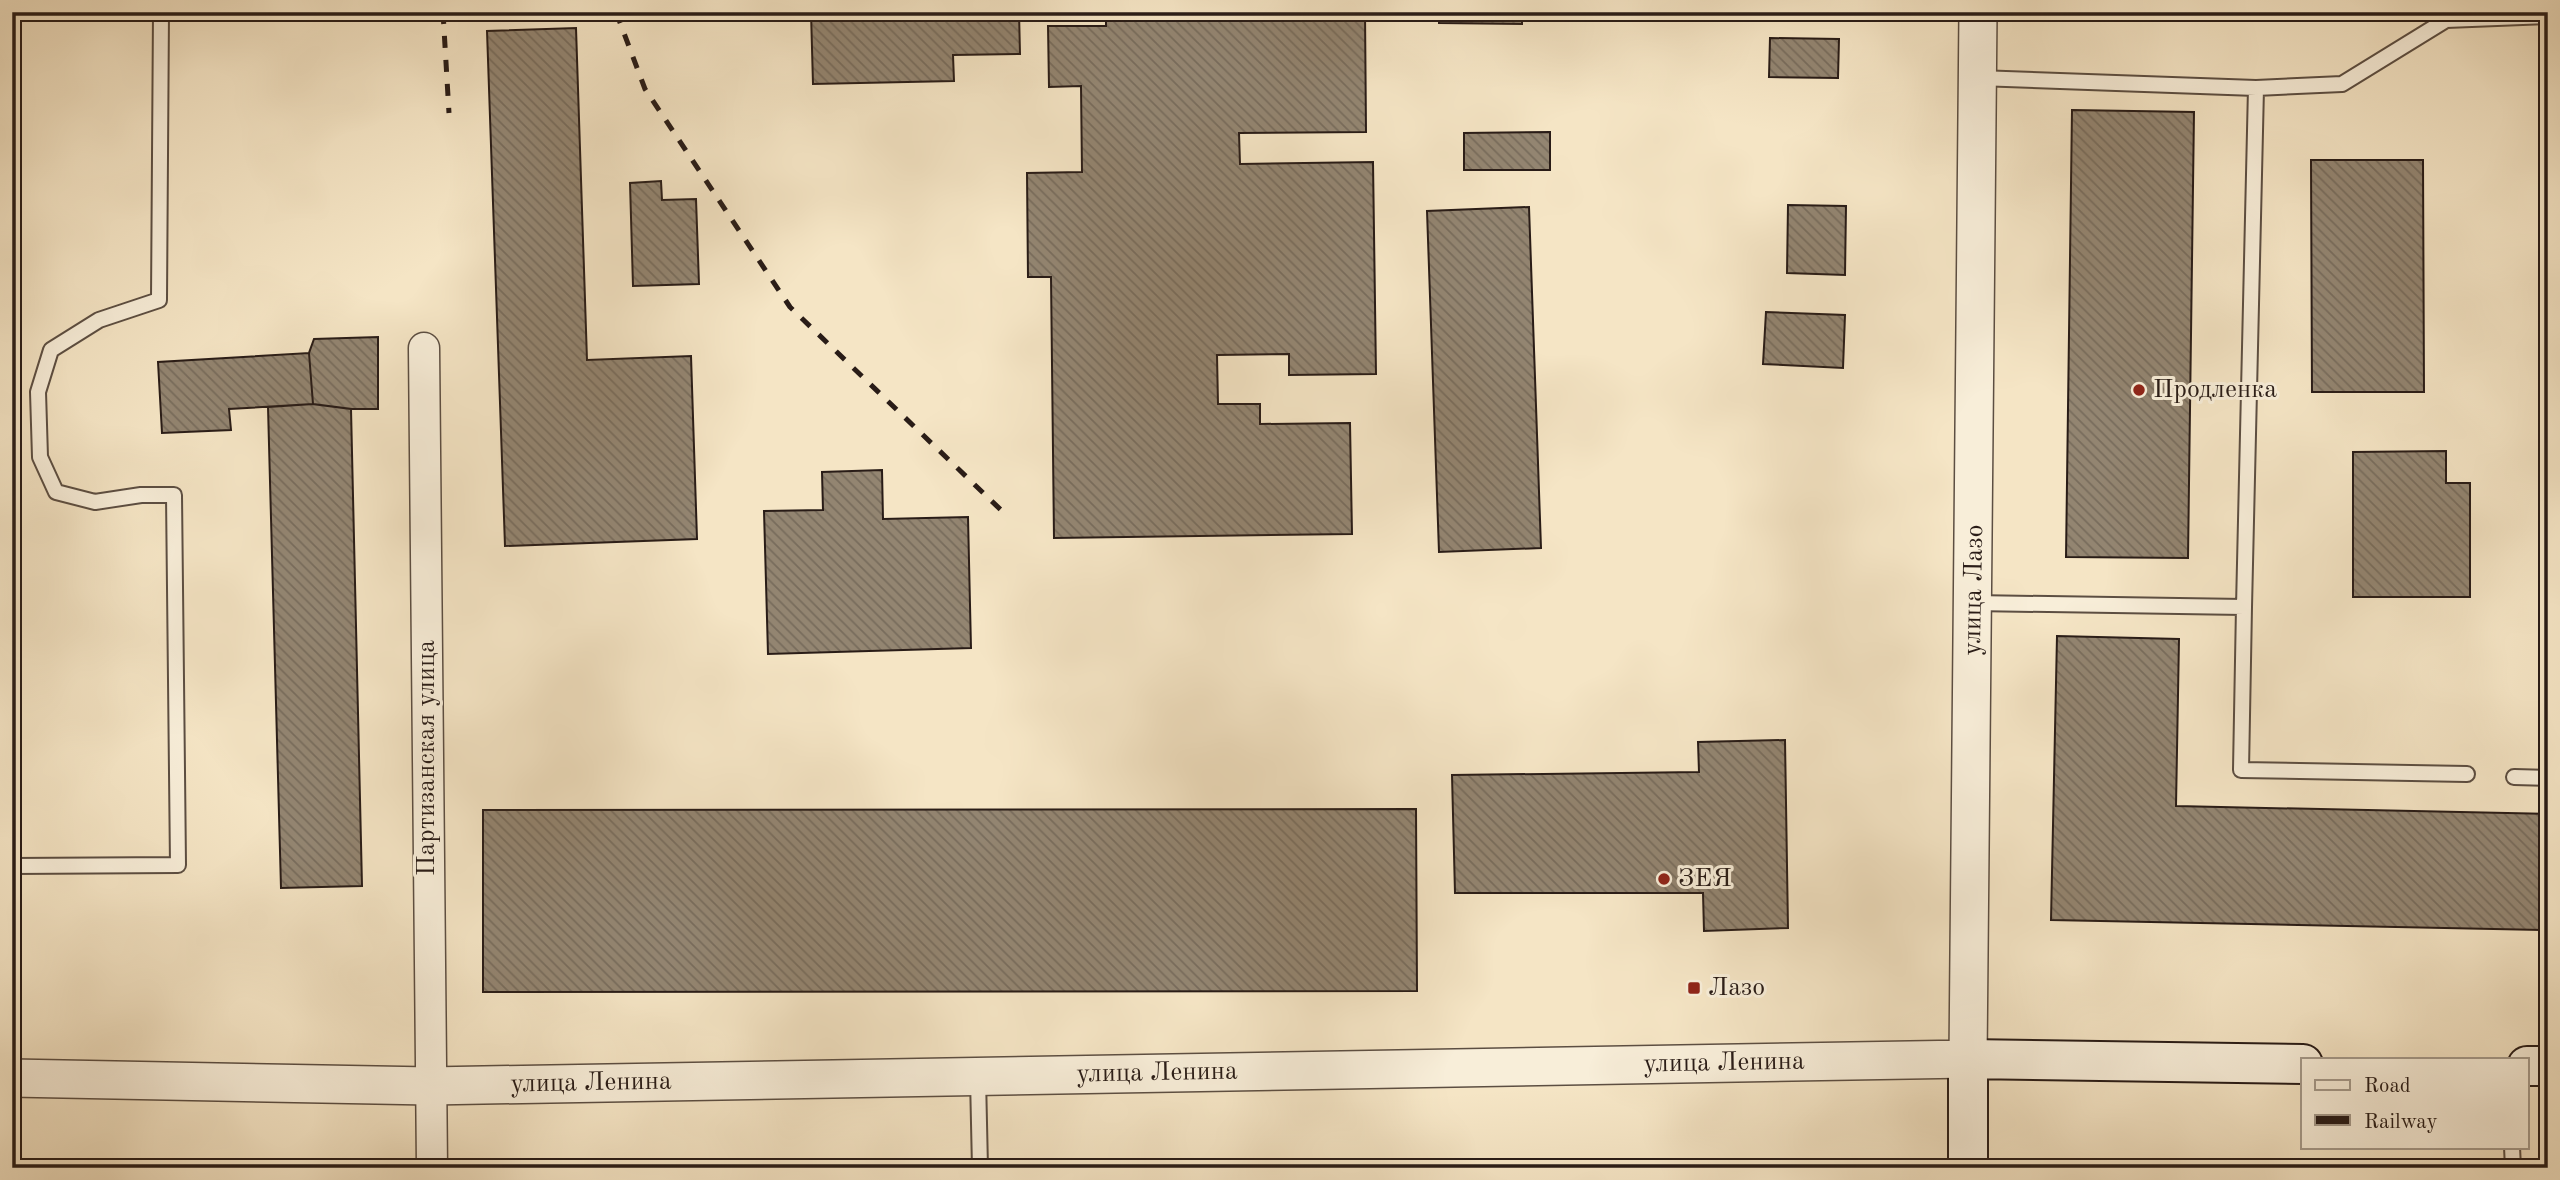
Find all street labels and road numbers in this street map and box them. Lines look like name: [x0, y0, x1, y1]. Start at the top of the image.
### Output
street label: улица Лазо: [1960, 524, 1988, 656]
street label: Партизанская улица: [414, 640, 440, 876]
street label: улица Ленина: [1643, 1049, 1805, 1077]
street label: улица Ленина: [1076, 1059, 1238, 1087]
street label: улица Ленина: [510, 1069, 672, 1097]

